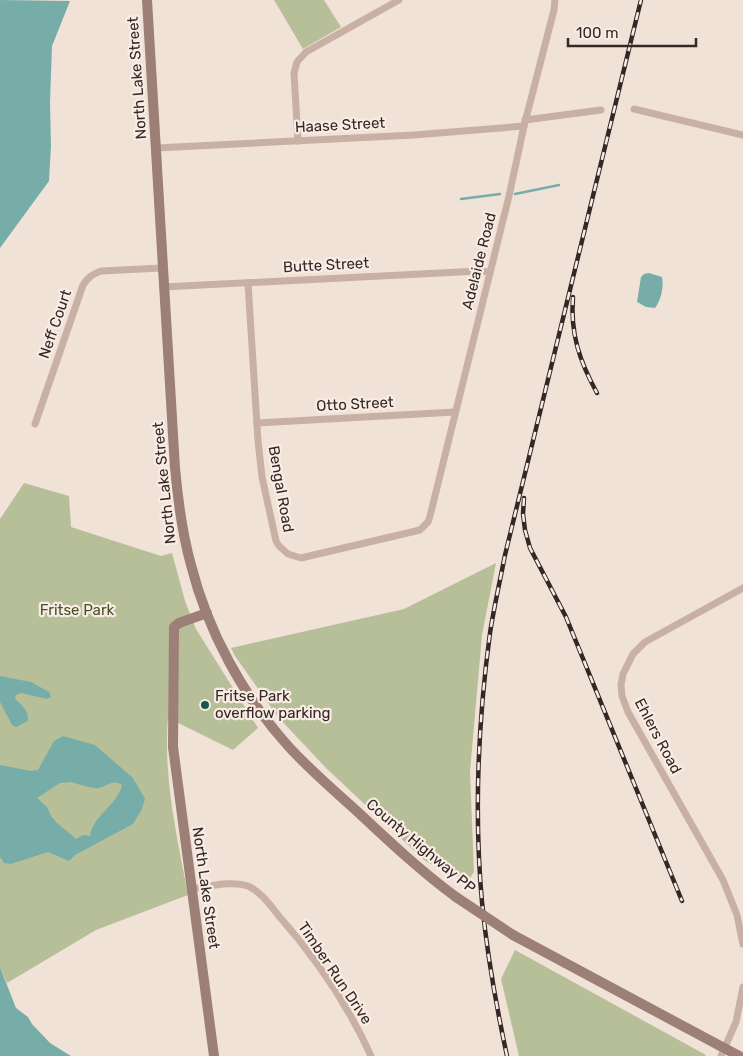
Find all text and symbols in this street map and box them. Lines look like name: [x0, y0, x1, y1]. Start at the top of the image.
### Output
scale bar: [568, 15, 696, 47]
street label: North Lake Street: [124, 16, 150, 140]
text: 100 m: [576, 24, 618, 42]
street label: Haase Street: [294, 114, 386, 136]
street label: Adelaide Road: [458, 211, 500, 311]
street label: Butte Street: [282, 254, 370, 276]
street label: Neff Court: [35, 287, 75, 361]
street label: Otto Street: [316, 393, 394, 415]
street label: North Lake Street: [149, 421, 179, 545]
street label: Bengal Road: [265, 444, 297, 534]
park label: Fritse Park: [40, 601, 115, 619]
place label: Fritse Park overflow parking: [215, 687, 331, 722]
street label: Ehlers Road: [631, 695, 685, 777]
marker: Fritse Park overflow parking: [199, 699, 211, 711]
street label: County Highway PP: [363, 795, 480, 897]
street label: North Lake Street: [189, 826, 223, 950]
street label: Timber Run Drive: [294, 918, 376, 1028]

